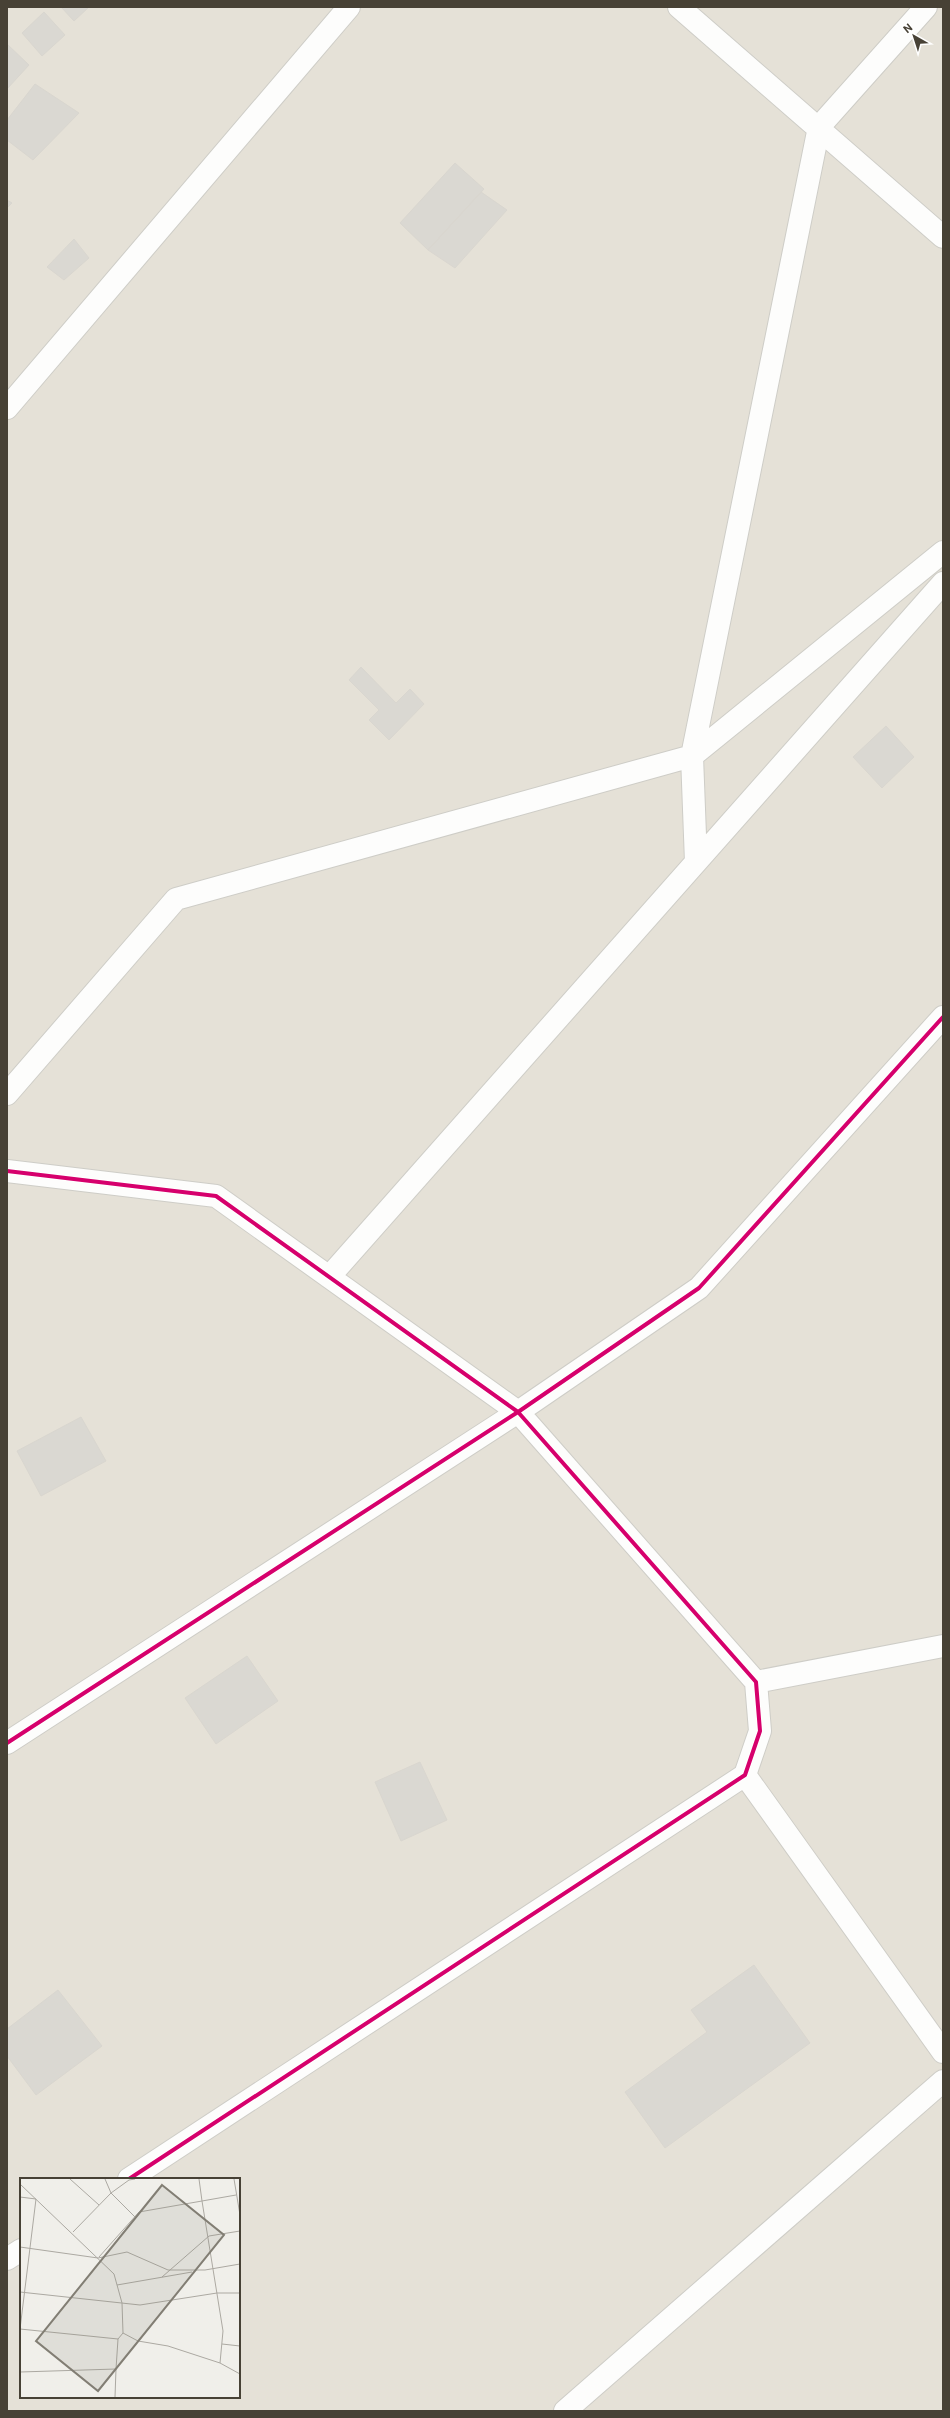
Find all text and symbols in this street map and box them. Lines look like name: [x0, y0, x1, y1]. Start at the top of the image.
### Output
north arrow: [894, 16, 934, 56]
text: N: [901, 21, 915, 36]
inset map: [20, 2178, 240, 2398]

